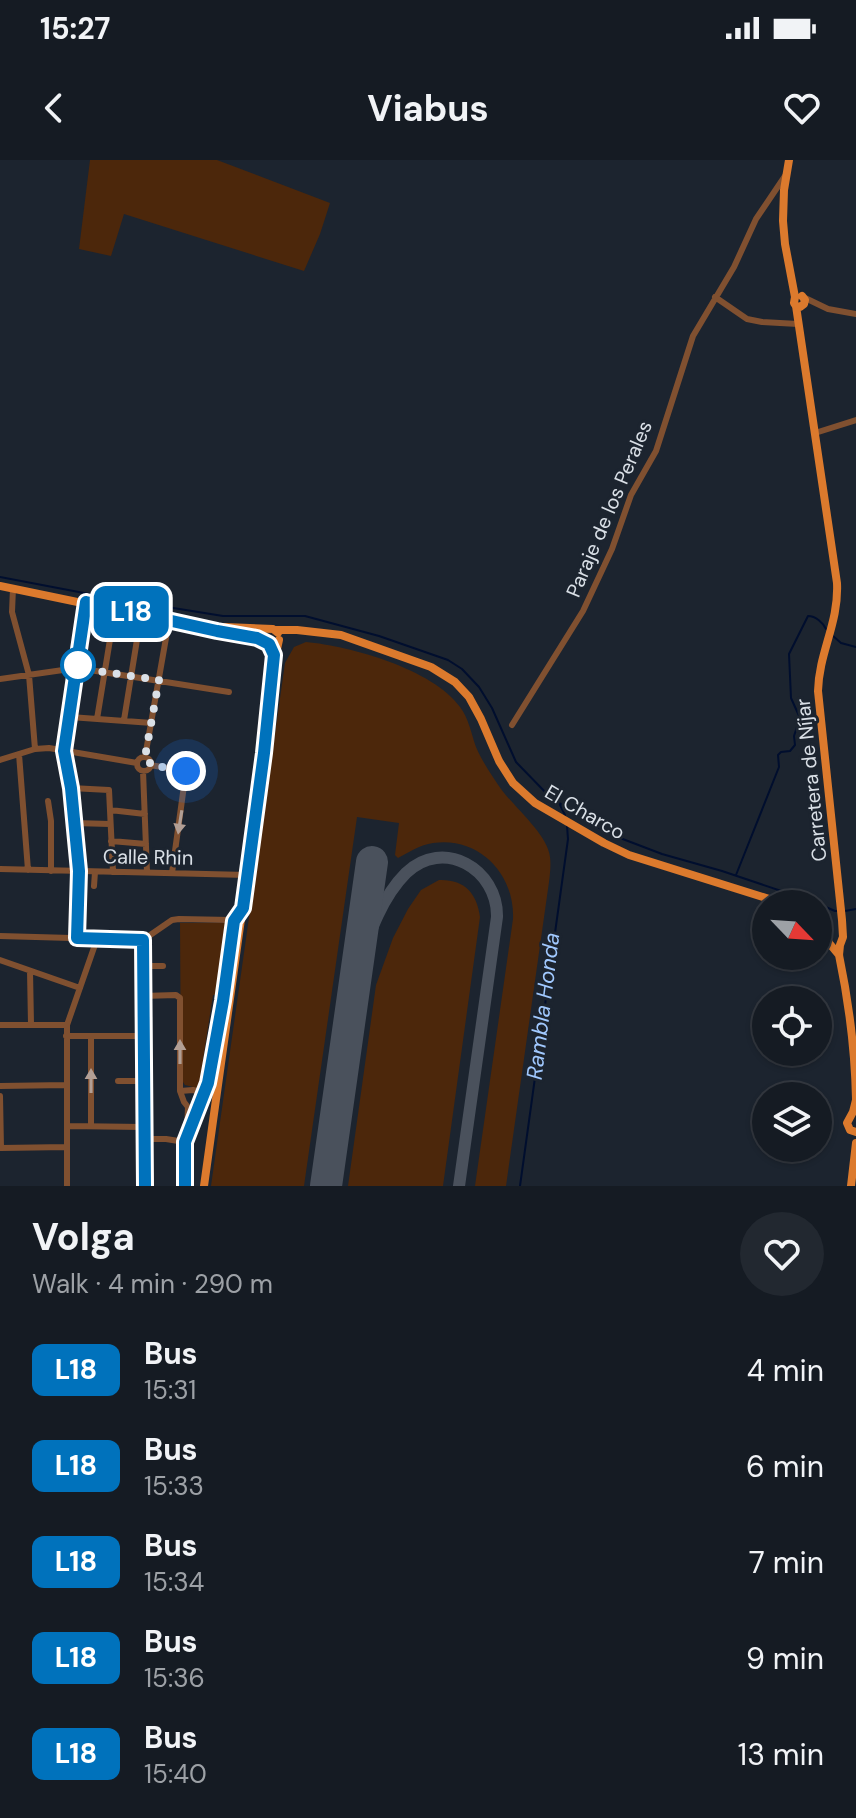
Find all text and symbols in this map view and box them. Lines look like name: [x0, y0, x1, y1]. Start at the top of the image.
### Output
text: 15:27: [40, 9, 110, 48]
text: Viabus: [367, 85, 489, 132]
icon: back: [32, 86, 76, 130]
icon: heart: [780, 86, 824, 130]
street label: Paraje de los Perales: [560, 417, 658, 601]
line badge: L18: [85, 586, 177, 638]
text: L18: [110, 593, 152, 630]
unlabelled marker: [61, 648, 95, 682]
street label: Carretera de Níjar: [790, 697, 832, 863]
your location: [166, 751, 206, 791]
street label: El Charco: [540, 779, 630, 845]
one-way arrow: [173, 810, 186, 835]
street label: Calle Rhin: [103, 843, 193, 871]
north arrow: [752, 890, 832, 970]
map controls: [752, 890, 832, 1162]
water label: Rambla Honda: [520, 931, 566, 1081]
button: locate: [752, 986, 832, 1066]
one-way arrow: [174, 1039, 186, 1064]
one-way arrow: [85, 1068, 97, 1093]
button: layers: [752, 1082, 832, 1162]
text: Volga: [32, 1212, 135, 1262]
button: heart: [740, 1212, 824, 1296]
text: Walk · 4 min · 290 m: [32, 1267, 273, 1301]
text: Bus: [144, 1334, 198, 1373]
text: L18: [55, 1351, 97, 1388]
text: 4 min: [747, 1351, 824, 1390]
text: 15:31: [144, 1373, 196, 1407]
text: Bus: [144, 1430, 198, 1469]
text: L18: [55, 1447, 97, 1484]
text: 6 min: [746, 1447, 824, 1486]
text: 15:33: [144, 1469, 204, 1503]
text: Bus: [144, 1526, 198, 1565]
text: L18: [55, 1543, 97, 1580]
text: 7 min: [749, 1543, 824, 1582]
text: 15:34: [144, 1565, 204, 1599]
text: Bus: [144, 1622, 198, 1661]
text: L18: [55, 1639, 97, 1676]
text: 9 min: [746, 1639, 824, 1678]
text: 15:36: [144, 1661, 205, 1695]
text: Bus: [144, 1718, 198, 1757]
text: L18: [55, 1735, 97, 1772]
text: 13 min: [738, 1735, 824, 1774]
text: 15:40: [144, 1757, 207, 1791]

